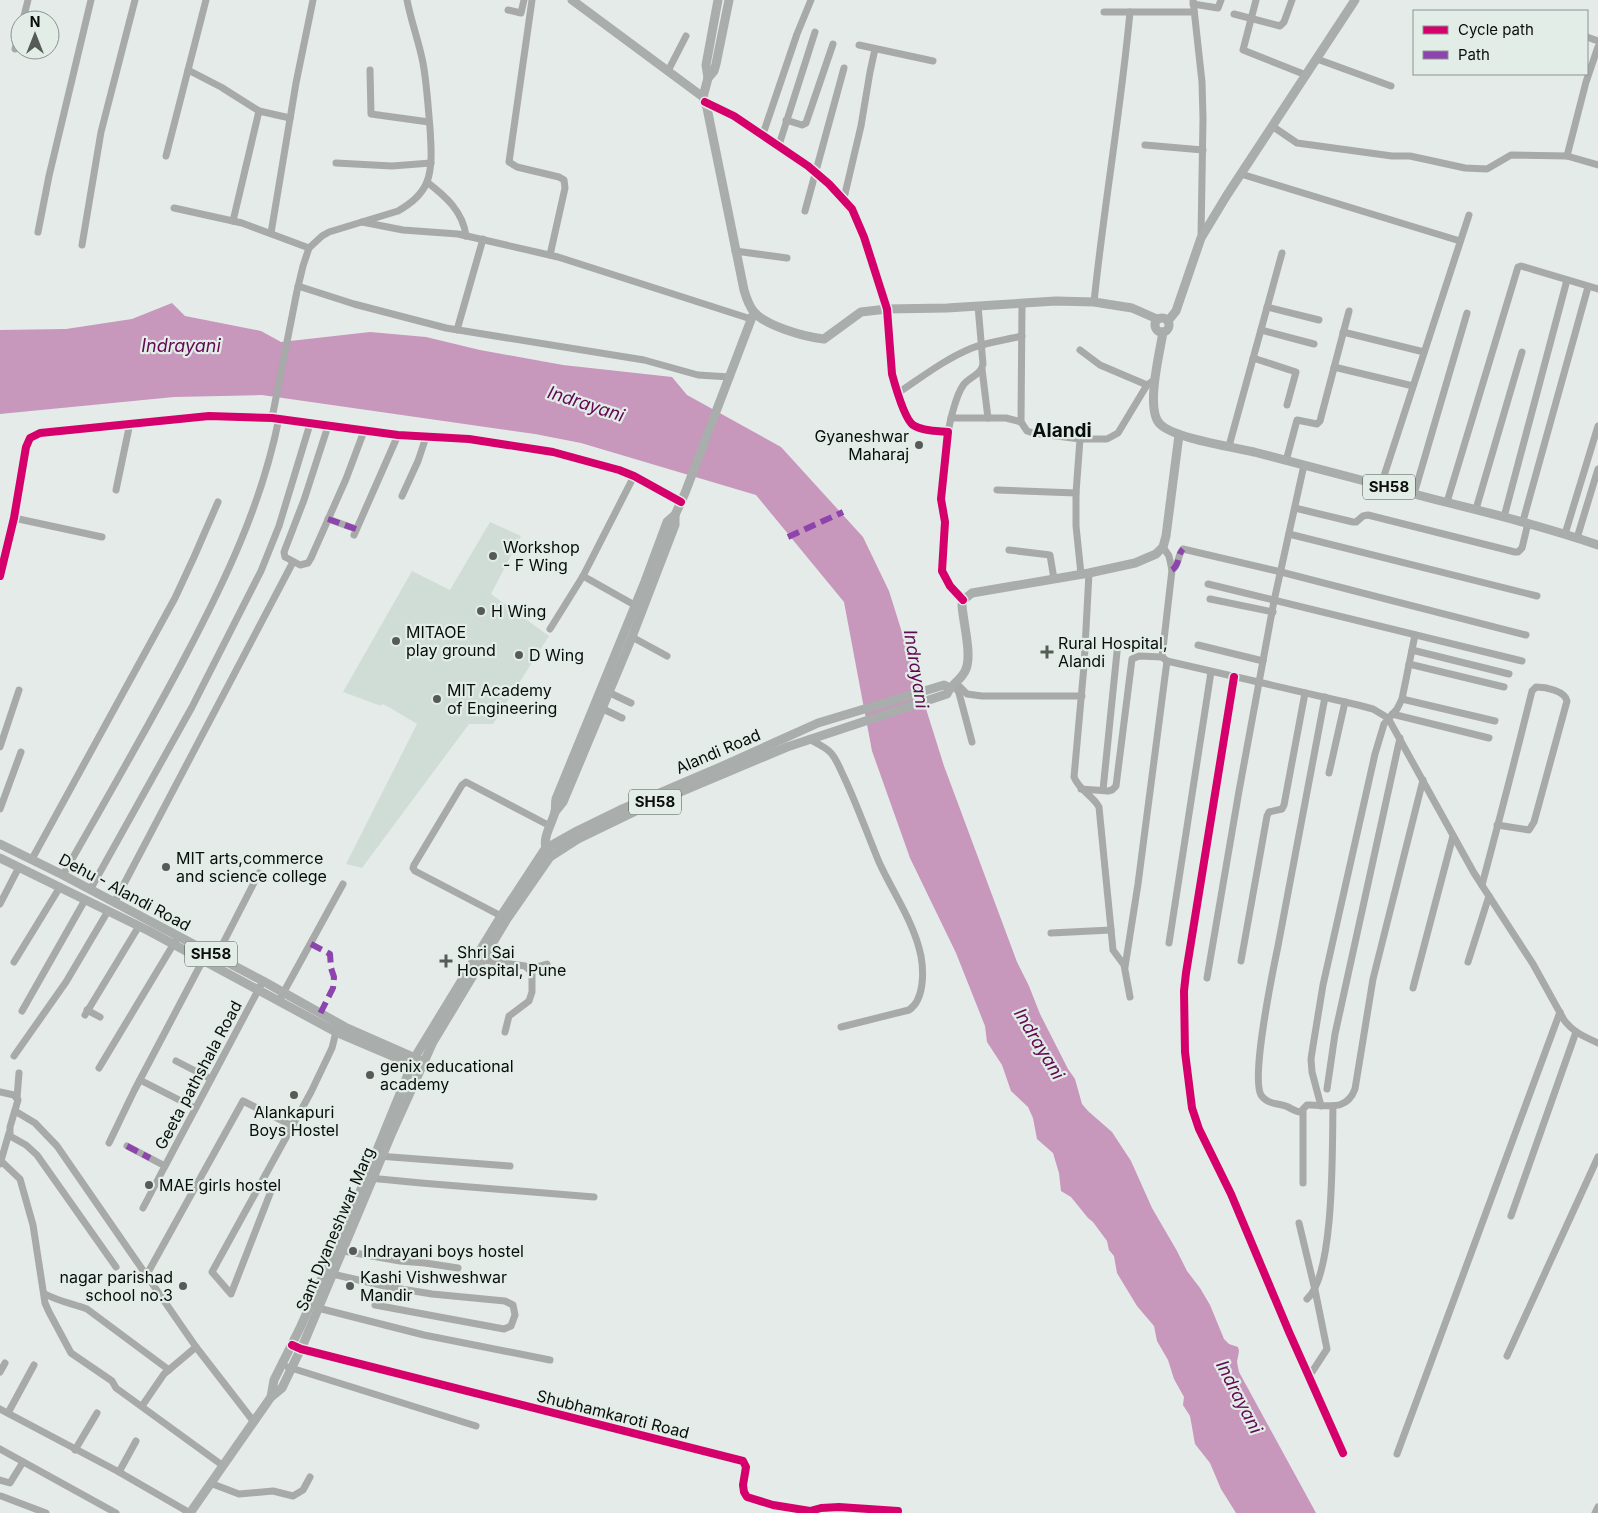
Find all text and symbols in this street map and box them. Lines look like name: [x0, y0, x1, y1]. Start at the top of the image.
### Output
north arrow: [10, 10, 60, 60]
legend: [1413, 10, 1588, 75]
text: N: [30, 13, 40, 30]
text: Cycle path: [1458, 20, 1534, 39]
text: Path: [1458, 45, 1490, 64]
water label: Indrayani: [141, 335, 221, 356]
water label: Indrayani: [545, 381, 628, 426]
district label: Alandi: [1032, 419, 1092, 442]
place label: Gyaneshwar Maharaj: [814, 426, 909, 464]
marker: Gyaneshwar Maharaj: [913, 439, 925, 451]
road number: SH58: [1363, 474, 1415, 500]
place label: Workshop - F Wing: [503, 537, 580, 575]
marker: Workshop - F Wing: [487, 550, 499, 562]
place label: H Wing: [491, 601, 546, 621]
marker: H Wing: [475, 605, 487, 617]
place label: MITAOE play ground: [406, 622, 496, 660]
water label: Indrayani: [900, 628, 933, 710]
place label: Rural Hospital, Alandi: [1058, 633, 1168, 671]
marker: MITAOE play ground: [390, 635, 402, 647]
place label: D Wing: [529, 645, 584, 665]
marker: Rural Hospital, Alandi: [1040, 645, 1054, 659]
marker: D Wing: [513, 649, 525, 661]
place label: MIT Academy of Engineering: [447, 680, 557, 718]
marker: MIT Academy of Engineering: [431, 693, 443, 705]
street label: Alandi Road: [673, 724, 763, 778]
road number: SH58: [629, 790, 681, 814]
place label: MIT arts,commerce and science college: [176, 848, 327, 886]
street label: Dehu - Alandi Road: [56, 849, 194, 935]
marker: MIT arts,commerce and science college: [160, 861, 172, 873]
road number: SH58: [185, 942, 237, 966]
place label: Shri Sai Hospital, Pune: [457, 942, 566, 980]
marker: Shri Sai Hospital, Pune: [439, 954, 453, 968]
street label: Geeta pathshala Road: [150, 997, 246, 1153]
water label: Indrayani: [1010, 1004, 1069, 1084]
place label: genix educational academy: [380, 1056, 514, 1094]
marker: genix educational academy: [364, 1069, 376, 1081]
marker: Alankapuri Boys Hostel: [288, 1089, 300, 1101]
place label: Alankapuri Boys Hostel: [249, 1102, 339, 1140]
street label: Sant Dyaneshwar Marg: [291, 1144, 379, 1314]
place label: MAE girls hostel: [159, 1175, 281, 1195]
marker: MAE girls hostel: [143, 1179, 155, 1191]
place label: Indrayani boys hostel: [363, 1241, 524, 1261]
marker: Indrayani boys hostel: [347, 1245, 359, 1257]
place label: nagar parishad school no.3: [59, 1267, 173, 1305]
place label: Kashi Vishweshwar Mandir: [360, 1267, 507, 1305]
marker: nagar parishad school no.3: [177, 1280, 189, 1292]
marker: Kashi Vishweshwar Mandir: [344, 1280, 356, 1292]
water label: Indrayani: [1212, 1357, 1267, 1438]
street label: Shubhamkaroti Road: [535, 1385, 691, 1443]

